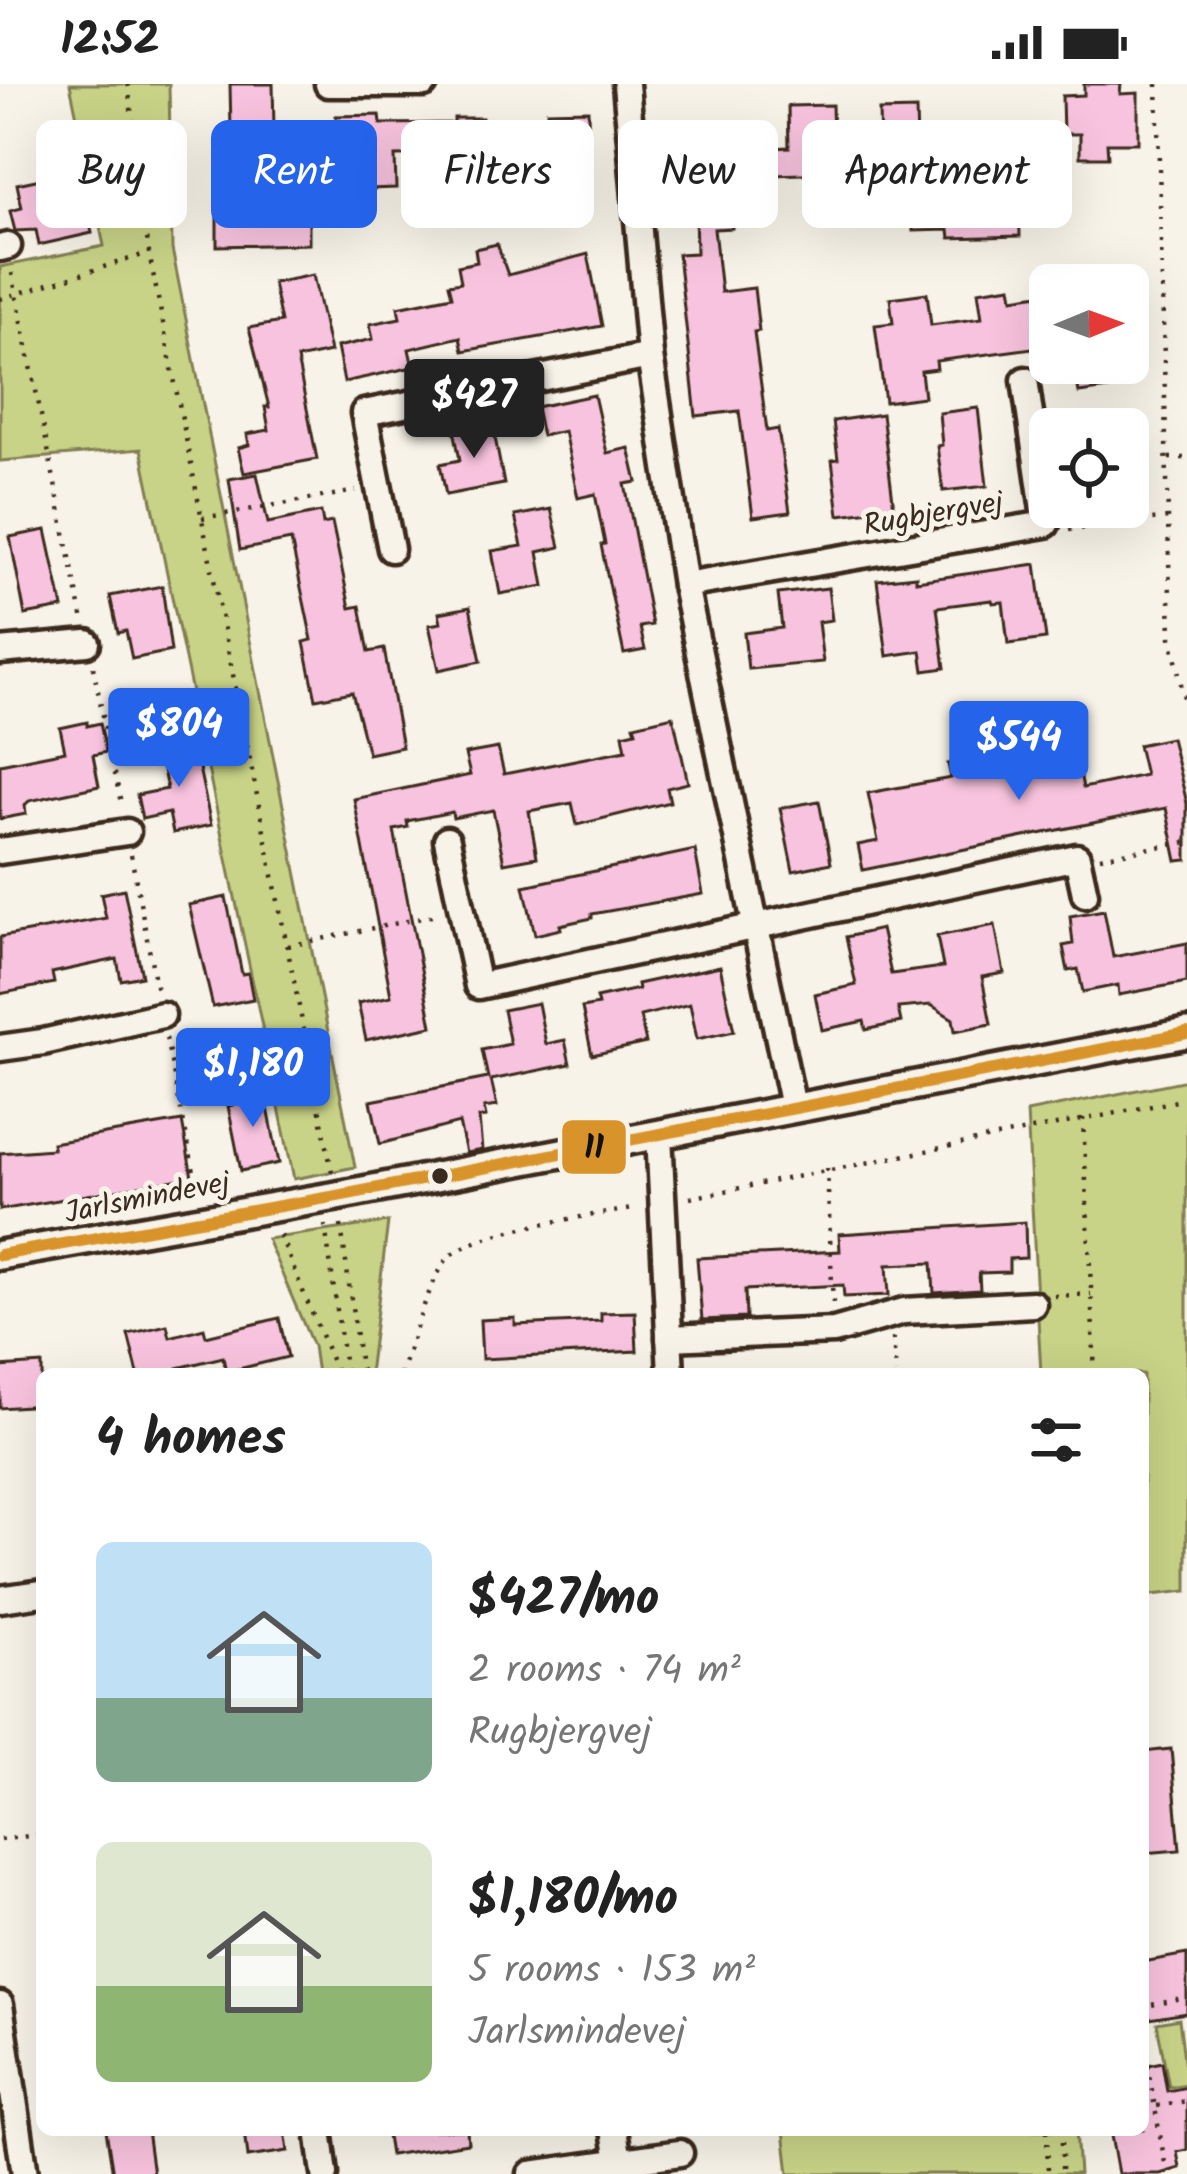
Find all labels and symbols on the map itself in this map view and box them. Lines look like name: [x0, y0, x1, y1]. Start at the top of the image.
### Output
north arrow: [1029, 264, 1149, 384]
pin: $427: [403, 359, 545, 461]
street label: Rugbjergvej: [860, 479, 1008, 551]
pin: $804: [108, 688, 250, 790]
pin: $544: [948, 701, 1090, 803]
pin: $1,180: [155, 1028, 351, 1130]
line badge: 11: [560, 1118, 628, 1176]
text: 11: [584, 1123, 604, 1176]
street label: Jarlsmindevej: [61, 1159, 235, 1238]
unlabelled marker: [429, 1165, 451, 1187]

